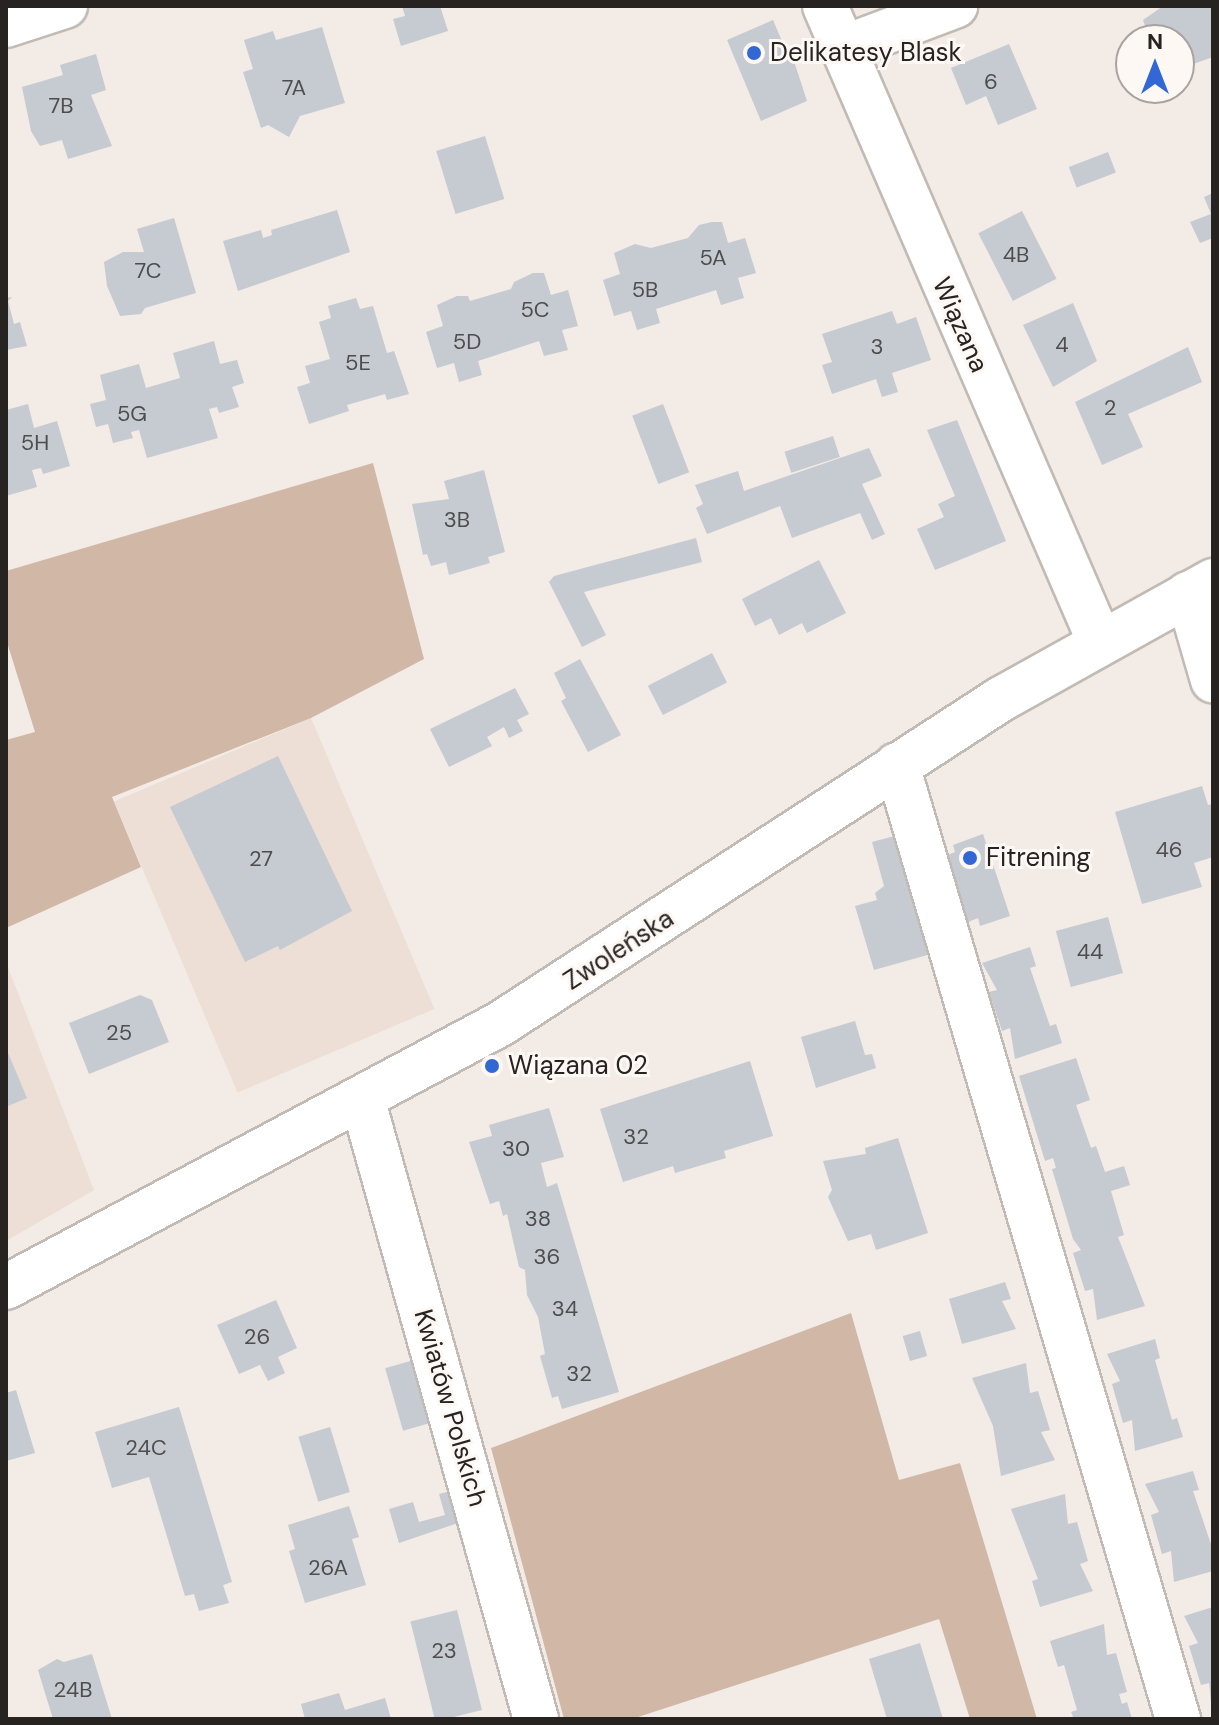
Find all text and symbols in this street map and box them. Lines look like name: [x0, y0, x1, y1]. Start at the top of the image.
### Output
north arrow: [1115, 24, 1195, 104]
text: N: [1147, 27, 1163, 56]
place label: Delikatesy Blask: [770, 37, 962, 69]
marker: Delikatesy Blask: [745, 44, 763, 62]
house number: 6: [984, 69, 998, 95]
house number: 7A: [282, 75, 306, 101]
house number: 7B: [48, 93, 74, 119]
house number: 4B: [1003, 242, 1029, 268]
house number: 5A: [699, 245, 727, 271]
house number: 7C: [135, 258, 161, 284]
street label: Wiązana: [925, 273, 995, 377]
house number: 5B: [632, 277, 658, 303]
house number: 5C: [520, 297, 550, 323]
house number: 5D: [453, 329, 481, 355]
house number: 4: [1055, 332, 1069, 358]
house number: 3: [870, 334, 884, 360]
house number: 5E: [345, 350, 371, 376]
house number: 2: [1104, 395, 1116, 421]
house number: 5G: [117, 401, 147, 427]
house number: 5H: [21, 430, 49, 456]
house number: 3B: [444, 507, 470, 533]
house number: 46: [1155, 837, 1183, 863]
place label: Fitrening: [986, 842, 1091, 874]
house number: 27: [249, 846, 273, 872]
marker: Fitrening: [961, 849, 979, 867]
street label: Zwoleńska: [558, 903, 680, 997]
house number: 44: [1077, 939, 1103, 965]
house number: 25: [106, 1020, 132, 1046]
place label: Wiązana 02: [508, 1050, 648, 1082]
marker: Wiązana 02: [483, 1057, 501, 1075]
house number: 32: [623, 1124, 649, 1150]
house number: 30: [502, 1136, 530, 1162]
house number: 38: [525, 1206, 551, 1232]
house number: 36: [534, 1244, 560, 1270]
house number: 34: [552, 1296, 578, 1322]
street label: Kwiatów Polskich: [407, 1306, 493, 1510]
house number: 26: [244, 1324, 270, 1350]
house number: 32: [566, 1361, 592, 1387]
house number: 24C: [125, 1435, 167, 1461]
house number: 26A: [308, 1555, 348, 1581]
house number: 23: [431, 1638, 457, 1664]
house number: 24B: [54, 1677, 92, 1703]

